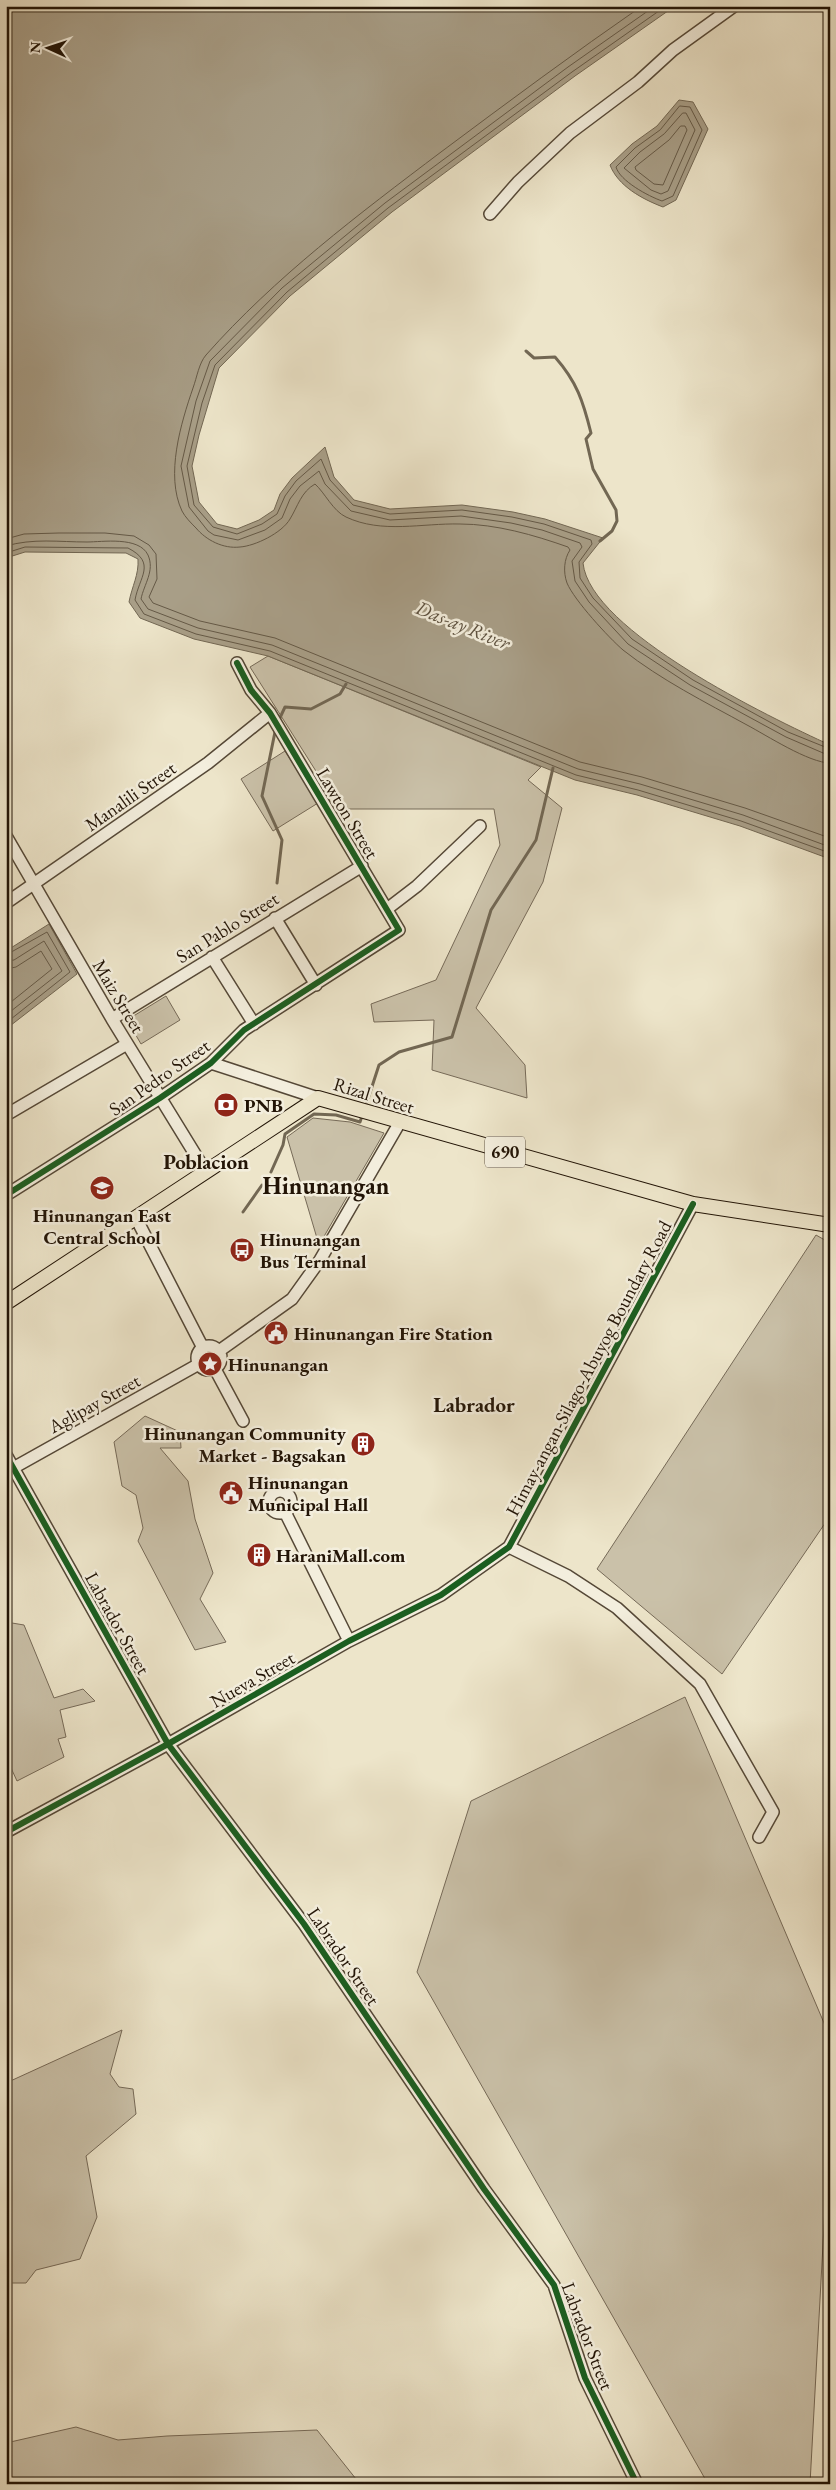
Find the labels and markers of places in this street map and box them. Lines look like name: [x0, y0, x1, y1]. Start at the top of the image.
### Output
bank icon: PNB: [213, 1092, 239, 1118]
place label: PNB: [244, 1093, 283, 1118]
school or university icon: Hinunangan East Central School: [89, 1175, 115, 1201]
place label: Hinunangan East Central School: [33, 1203, 171, 1250]
place label: Hinunangan Bus Terminal: [260, 1227, 367, 1274]
bus stop icon: Hinunangan Bus Terminal: [229, 1237, 255, 1263]
public building icon: Hinunangan Fire Station: [263, 1320, 289, 1346]
place label: Hinunangan Fire Station: [294, 1321, 493, 1346]
place icon: Hinunangan: [197, 1351, 223, 1377]
place label: Hinunangan: [228, 1352, 329, 1377]
place label: Hinunangan Community Market - Bagsakan: [144, 1421, 347, 1468]
building icon: Hinunangan Community Market - Bagsakan: [350, 1431, 376, 1457]
place label: Hinunangan Municipal Hall: [248, 1470, 369, 1517]
public building icon: Hinunangan Municipal Hall: [218, 1480, 244, 1506]
building icon: HaraniMall.com: [246, 1542, 272, 1568]
place label: HaraniMall.com: [276, 1543, 406, 1568]

